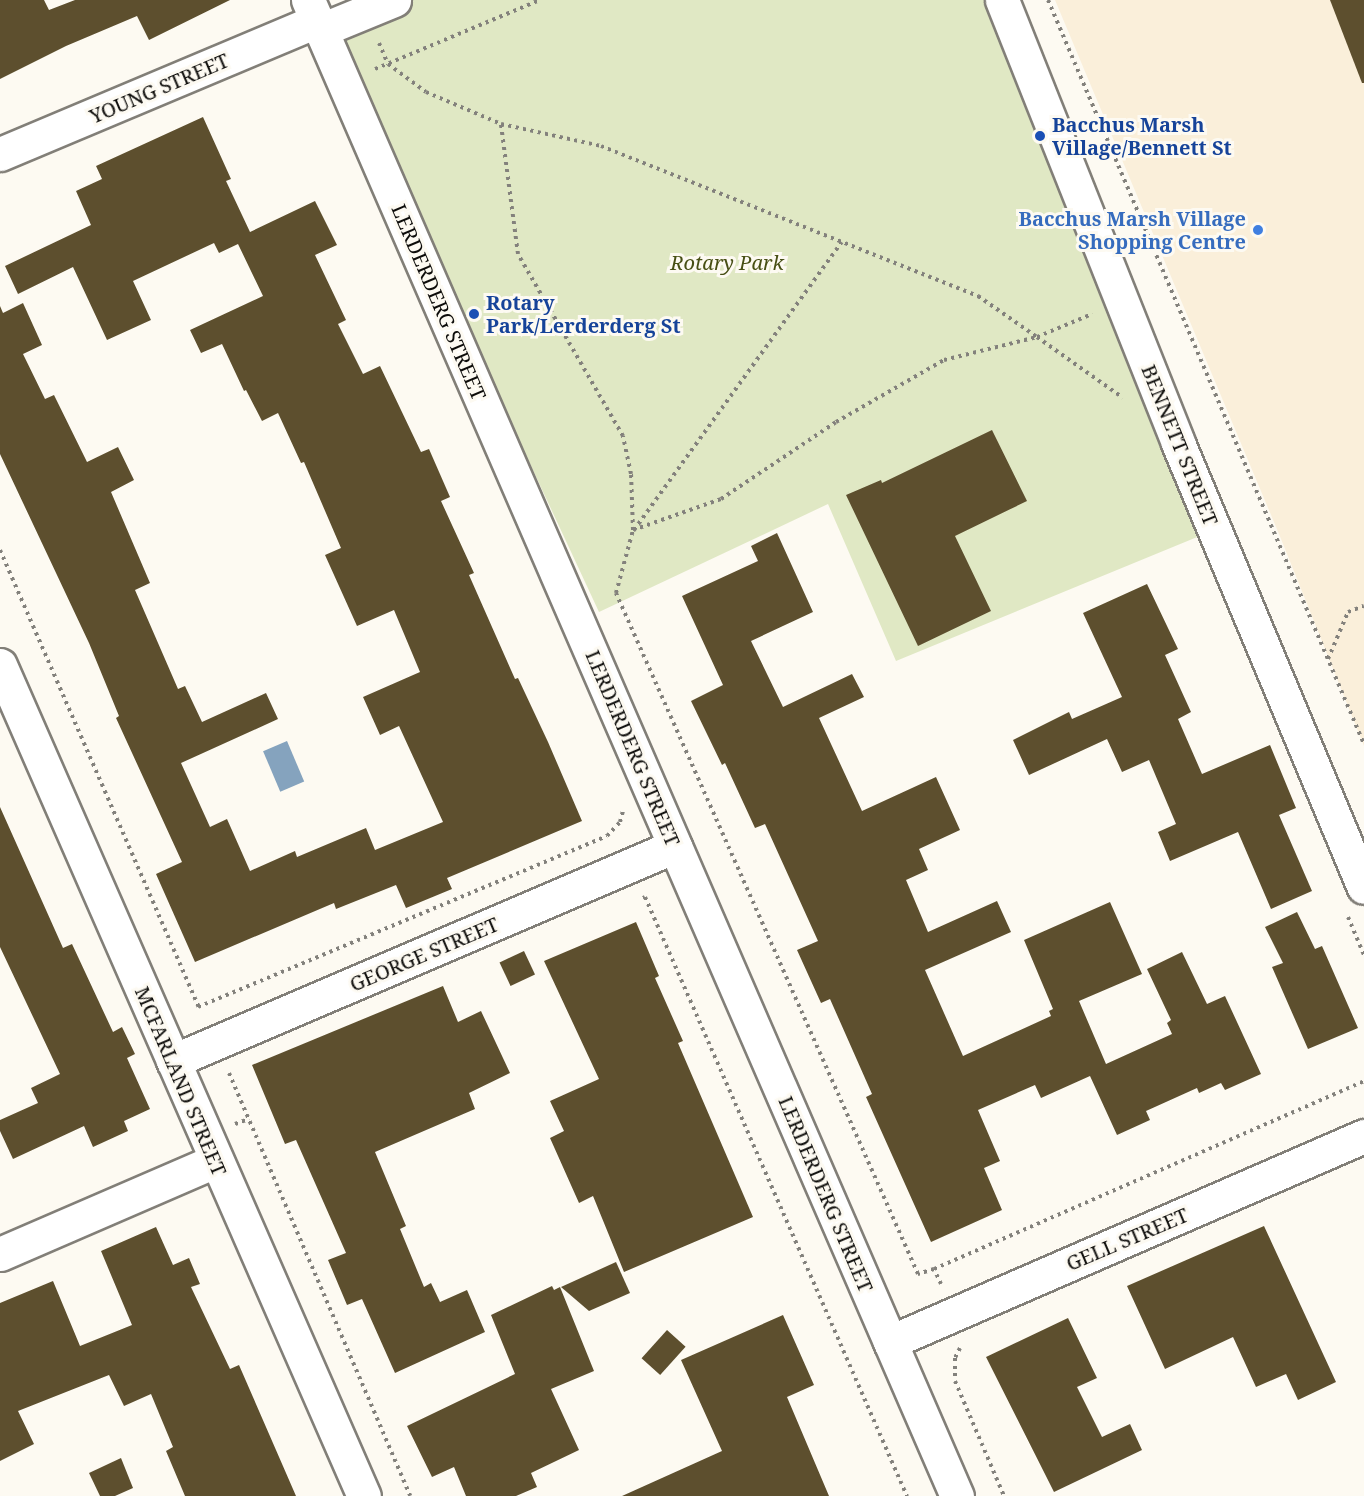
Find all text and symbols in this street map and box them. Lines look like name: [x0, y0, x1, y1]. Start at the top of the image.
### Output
street label: YOUNG STREET: [86, 48, 232, 128]
place label: Bacchus Marsh Village/Bennett St: [1052, 112, 1232, 159]
marker: Bacchus Marsh Village/Bennett St: [1033, 129, 1047, 143]
street label: LERDERDERG STREET: [387, 200, 491, 404]
place label: Bacchus Marsh Village Shopping Centre: [1019, 207, 1246, 254]
marker: Bacchus Marsh Village Shopping Centre: [1251, 223, 1265, 237]
park label: Rotary Park: [670, 250, 784, 274]
place label: Rotary Park/Lerderderg St: [486, 290, 681, 337]
marker: Rotary Park/Lerderderg St: [467, 307, 481, 321]
street label: BENNETT STREET: [1137, 361, 1223, 529]
street label: LERDERDERG STREET: [581, 646, 685, 850]
street label: GEORGE STREET: [346, 912, 502, 996]
street label: MCFARLAND STREET: [130, 983, 232, 1179]
street label: LERDERDERG STREET: [774, 1092, 878, 1296]
street label: GELL STREET: [1063, 1203, 1191, 1275]

